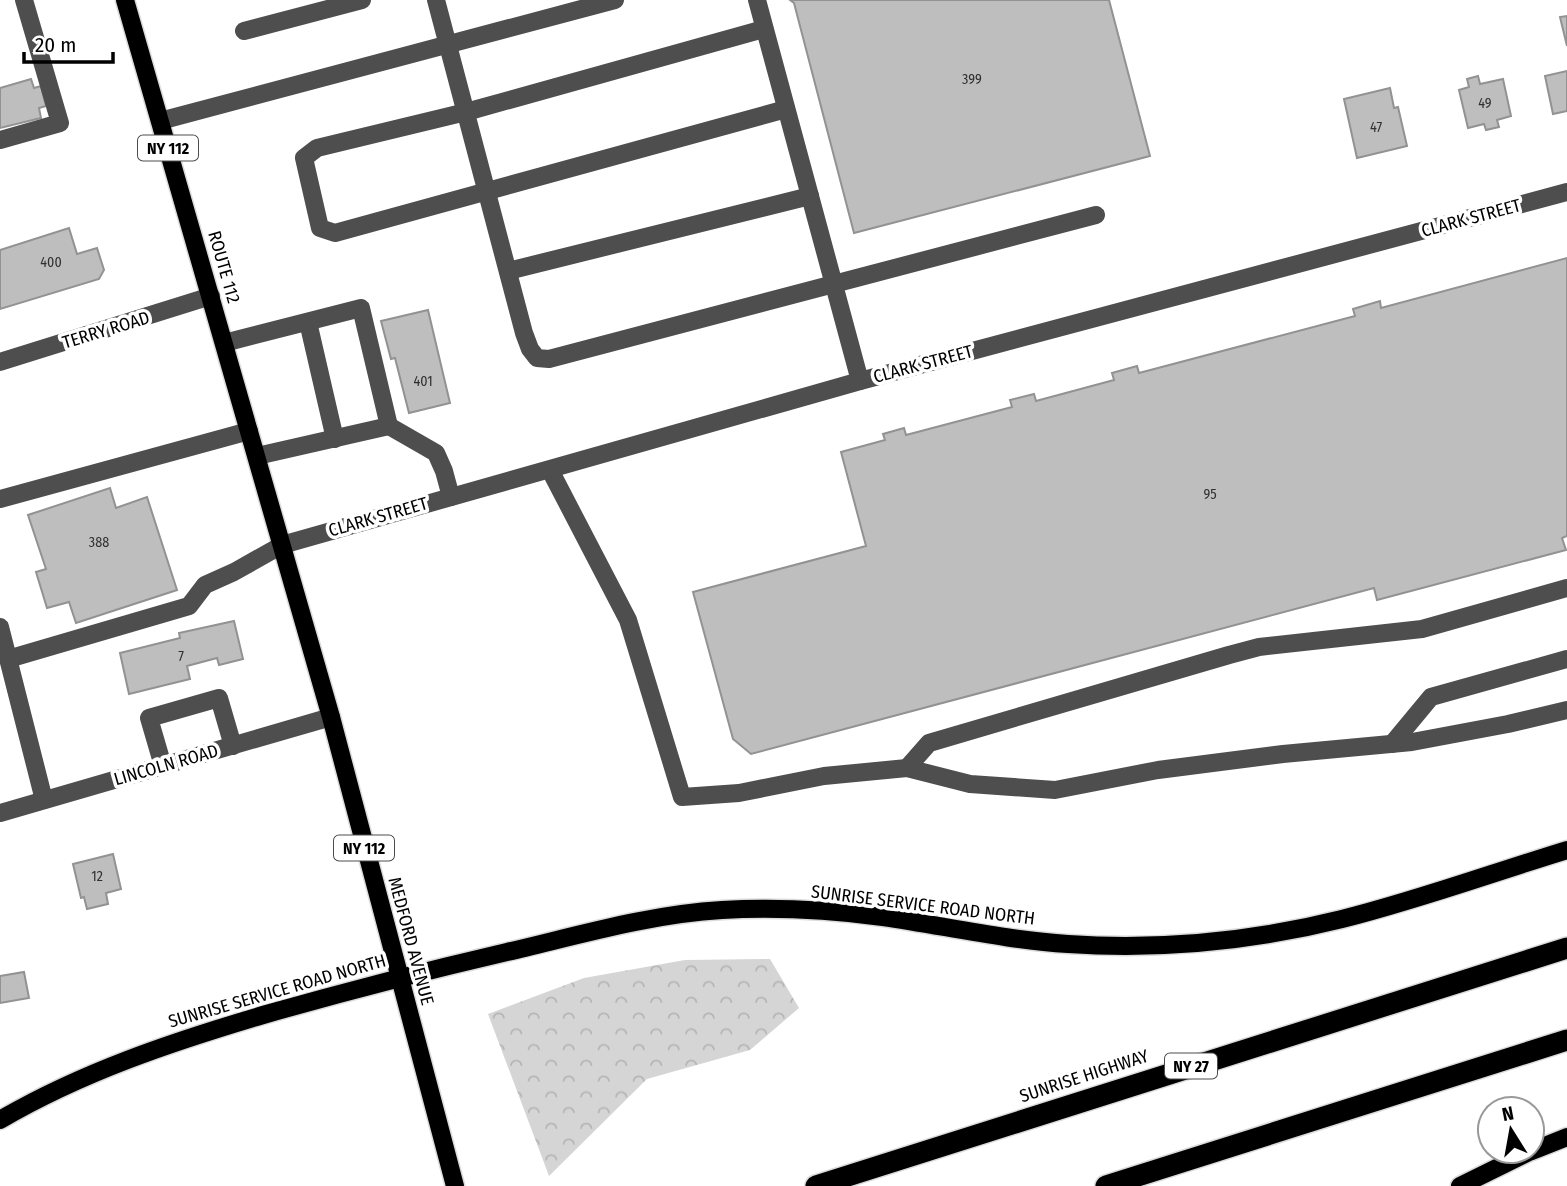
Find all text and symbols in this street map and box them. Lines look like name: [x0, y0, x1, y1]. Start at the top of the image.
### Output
scale bar: [24, 21, 114, 65]
text: 20 m: [35, 32, 76, 58]
house number: 399: [962, 71, 982, 88]
house number: 49: [1478, 95, 1492, 112]
house number: 47: [1370, 119, 1382, 136]
road number: NY 112: [138, 136, 198, 160]
street label: CLARK STREET: [1419, 194, 1524, 242]
street label: ROUTE 112: [203, 228, 245, 306]
house number: 400: [40, 254, 62, 271]
street label: TERRY ROAD: [60, 306, 152, 354]
street label: CLARK STREET: [871, 340, 976, 388]
house number: 401: [413, 373, 433, 390]
house number: 95: [1203, 486, 1217, 503]
street label: CLARK STREET: [326, 492, 431, 542]
house number: 388: [89, 534, 109, 551]
house number: 7: [178, 648, 184, 665]
street label: LINCOLN ROAD: [111, 740, 221, 790]
road number: NY 112: [334, 835, 394, 860]
house number: 12: [91, 868, 103, 885]
street label: MEDFORD AVENUE: [383, 874, 439, 1008]
street label: SUNRISE SERVICE ROAD NORTH: [810, 880, 1036, 930]
street label: SUNRISE SERVICE ROAD NORTH: [166, 949, 388, 1033]
street label: SUNRISE HIGHWAY: [1017, 1045, 1151, 1107]
road number: NY 27: [1165, 1054, 1217, 1078]
north arrow: [1476, 1095, 1546, 1165]
text: N: [1500, 1101, 1516, 1126]

